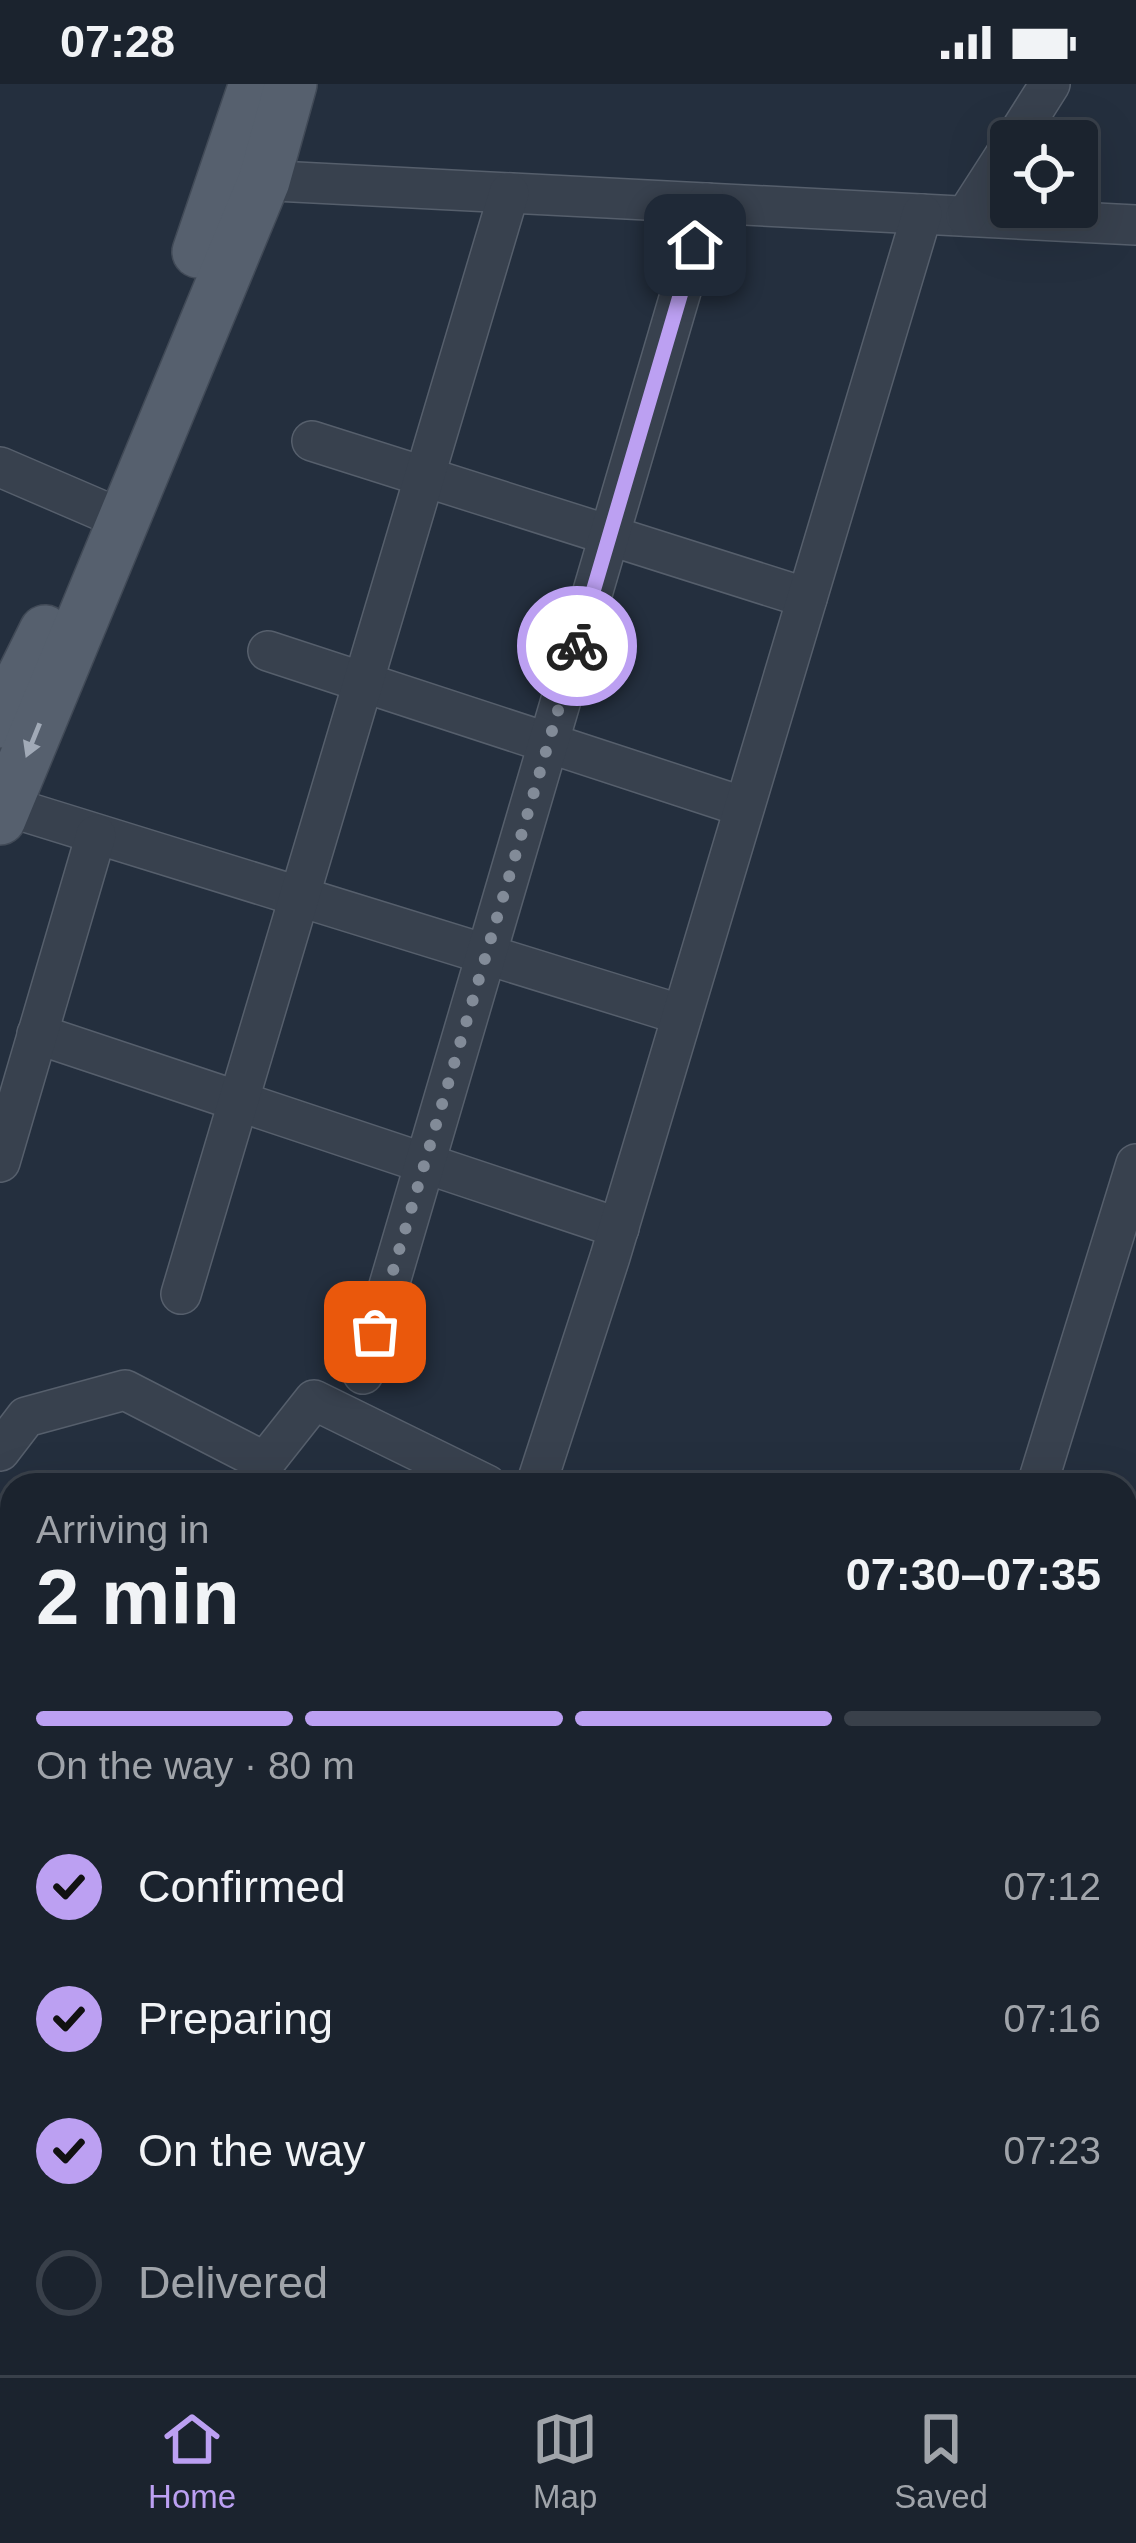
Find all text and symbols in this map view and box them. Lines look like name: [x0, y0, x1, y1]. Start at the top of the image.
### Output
text: 07:28: [60, 16, 175, 67]
map controls: [990, 120, 1098, 228]
button: locate: [990, 120, 1098, 228]
pin: [644, 194, 746, 296]
icon: home: [662, 212, 728, 278]
courier: [517, 586, 637, 706]
icon: bike: [544, 613, 610, 679]
one-way arrow: [23, 722, 42, 758]
pin: [324, 1281, 426, 1383]
icon: bag: [342, 1299, 408, 1365]
text: Arriving in: [36, 1508, 209, 1551]
text: 07:30–07:35: [846, 1549, 1101, 1600]
text: 2 min: [36, 1553, 240, 1641]
text: On the way · 80 m: [36, 1744, 355, 1787]
icon: check: [36, 1854, 102, 1920]
text: Confirmed: [138, 1861, 346, 1912]
text: 07:12: [1003, 1865, 1101, 1908]
icon: check: [36, 1986, 102, 2052]
text: Preparing: [138, 1993, 333, 2044]
text: 07:16: [1003, 1997, 1101, 2040]
icon: check: [36, 2118, 102, 2184]
text: On the way: [138, 2125, 366, 2176]
text: 07:23: [1003, 2129, 1101, 2172]
text: Delivered: [138, 2257, 328, 2308]
tab: Home: [148, 2406, 236, 2516]
tab: Map: [532, 2406, 598, 2516]
tab: Saved: [894, 2406, 988, 2516]

